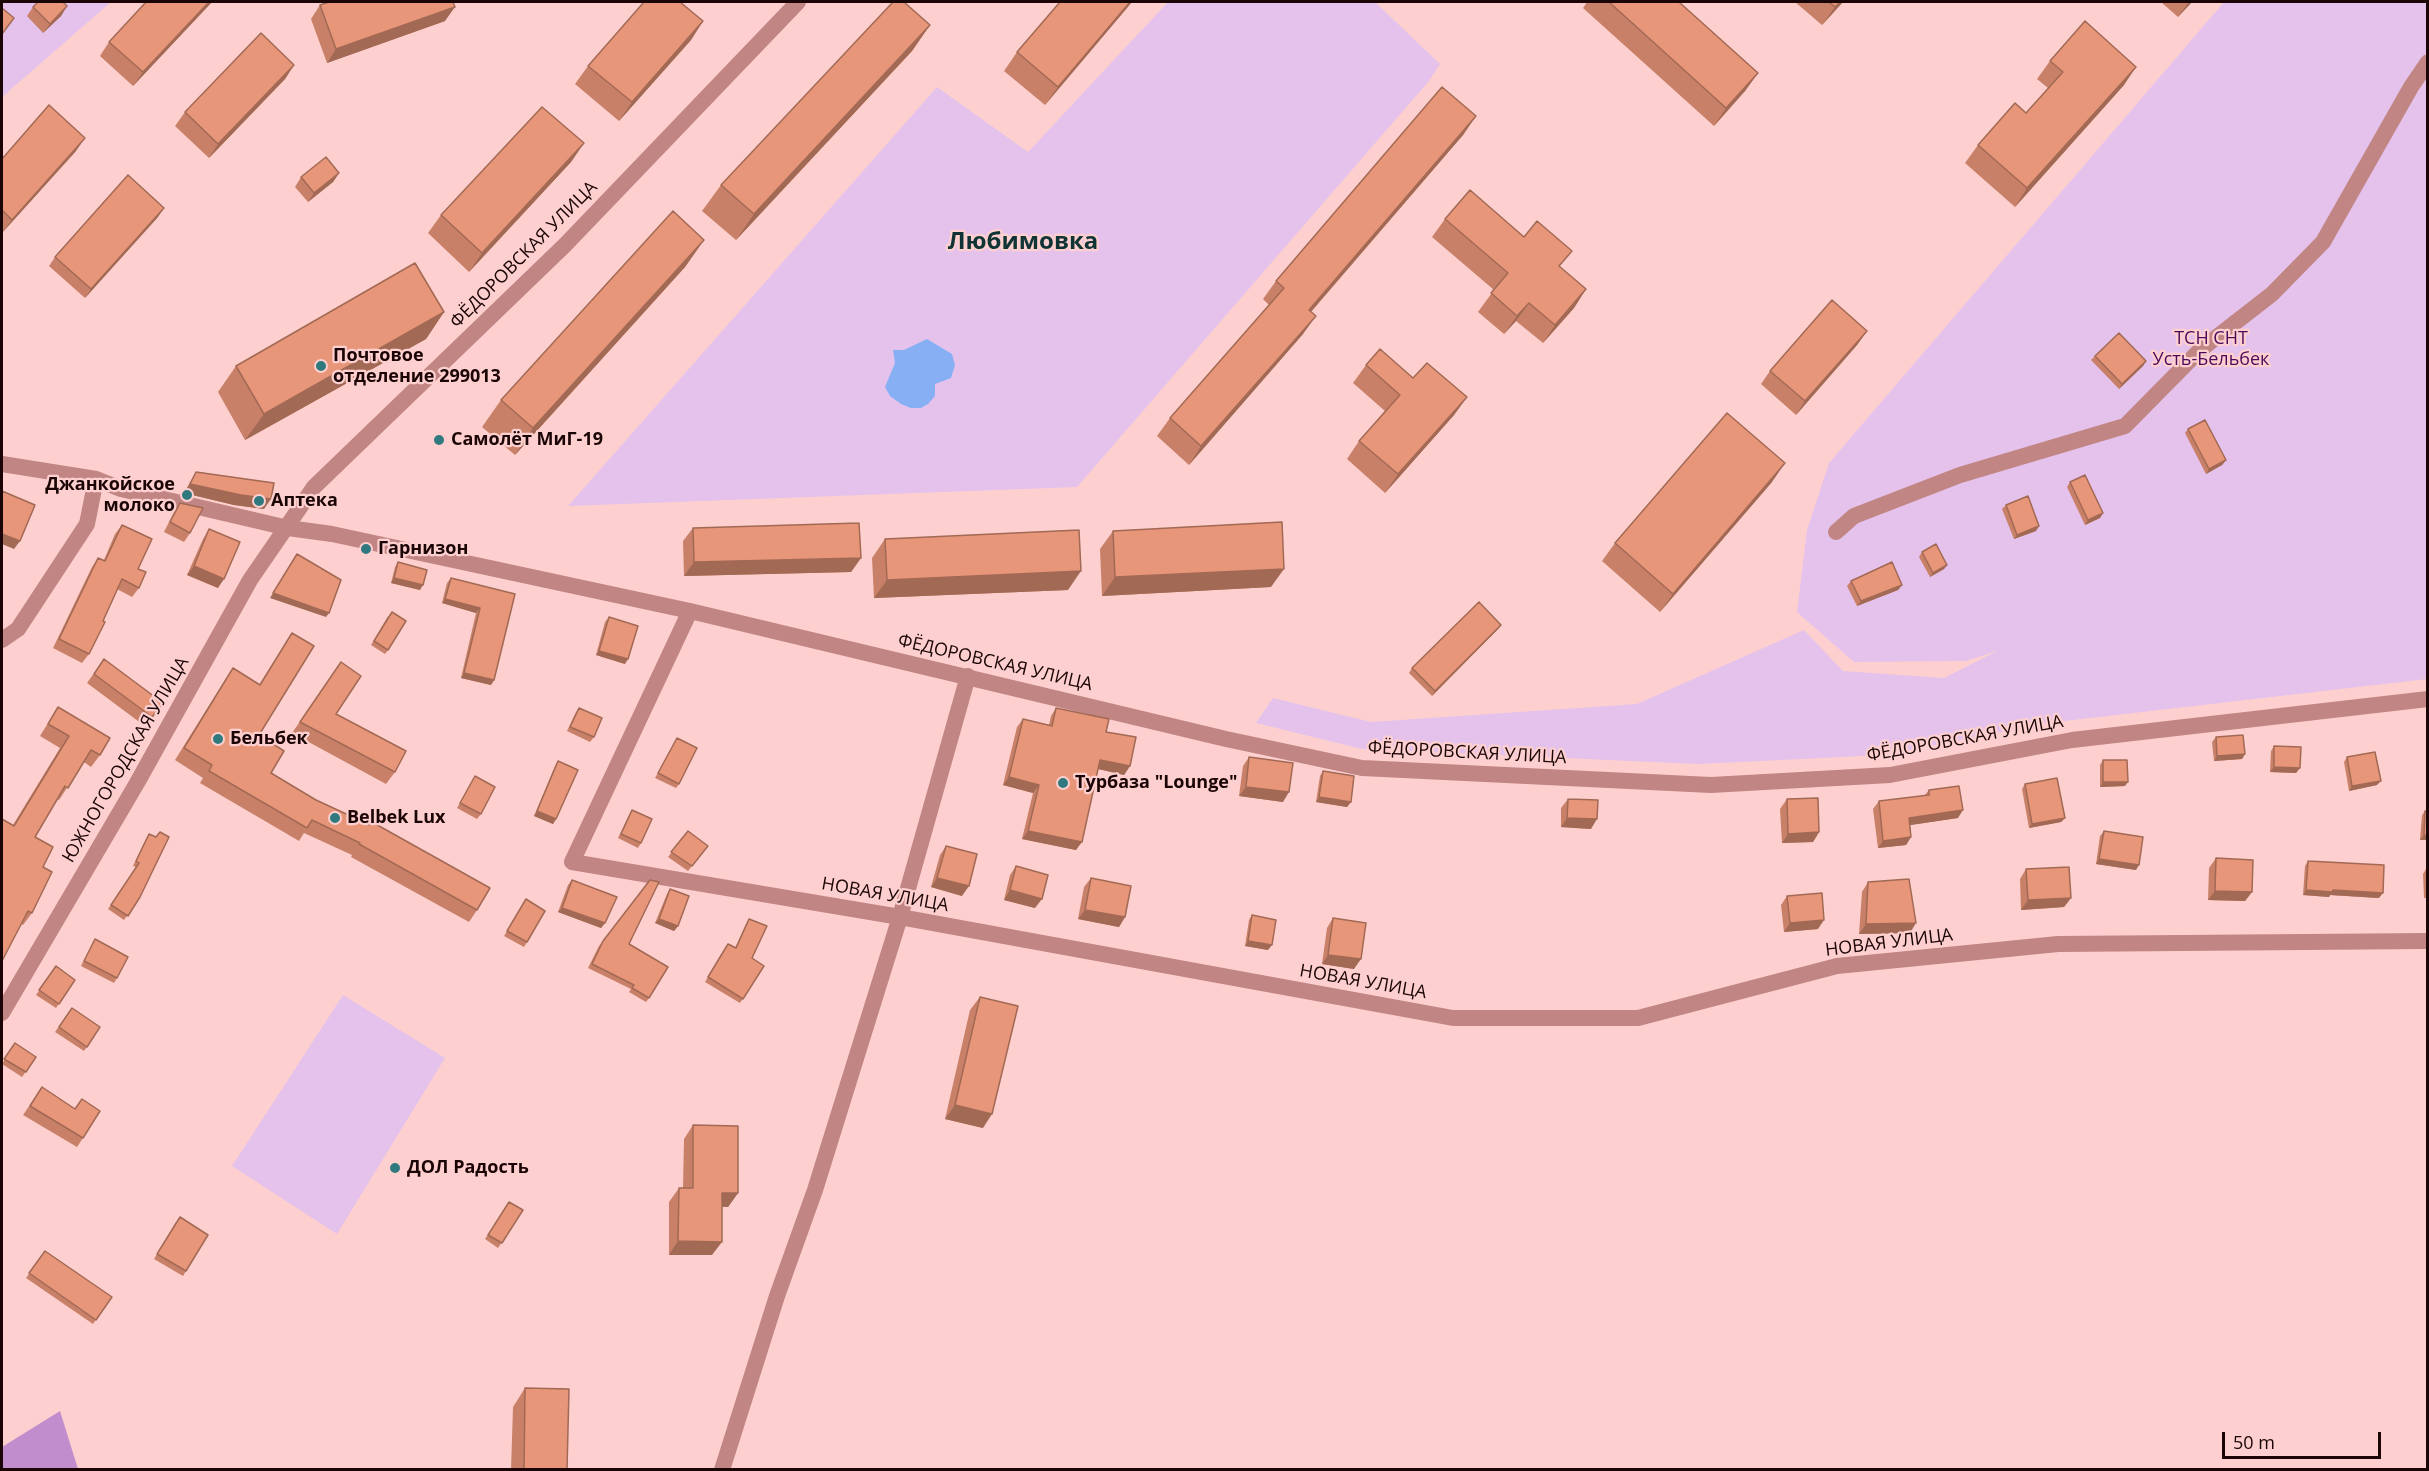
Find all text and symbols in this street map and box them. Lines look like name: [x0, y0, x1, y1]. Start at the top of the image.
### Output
street label: ФЁДОРОВСКАЯ УЛИЦА: [446, 177, 602, 333]
district label: Любимовка: [948, 228, 1098, 256]
park label: ТСН СНТ Усть-Бельбек: [2153, 328, 2269, 370]
place label: Почтовое отделение 299013: [333, 345, 501, 388]
marker: Почтовое отделение 299013: [314, 359, 328, 373]
place label: Самолёт МиГ-19: [451, 429, 603, 451]
marker: Самолёт МиГ-19: [432, 433, 446, 447]
place label: Джанкойское молоко: [45, 474, 175, 516]
marker: Джанкойское молоко: [180, 488, 194, 502]
place label: Аптека: [271, 490, 338, 512]
marker: Аптека: [252, 494, 266, 508]
place label: Гарнизон: [378, 538, 468, 560]
marker: Гарнизон: [359, 542, 373, 556]
street label: ФЁДОРОВСКАЯ УЛИЦА: [896, 630, 1094, 696]
street label: ЮЖНОГОРОДСКАЯ УЛИЦА: [58, 653, 194, 867]
street label: ФЁДОРОВСКАЯ УЛИЦА: [1865, 711, 2065, 767]
place label: Бельбек: [230, 728, 308, 750]
marker: Бельбек: [211, 732, 225, 746]
street label: ФЁДОРОВСКАЯ УЛИЦА: [1367, 737, 1567, 769]
place label: Турбаза "Lounge": [1075, 772, 1237, 794]
marker: Турбаза "Lounge": [1056, 776, 1070, 790]
place label: Belbek Lux: [347, 807, 445, 829]
marker: Belbek Lux: [328, 811, 342, 825]
street label: НОВАЯ УЛИЦА: [820, 873, 950, 917]
street label: НОВАЯ УЛИЦА: [1824, 924, 1954, 962]
street label: НОВАЯ УЛИЦА: [1298, 960, 1428, 1004]
place label: ДОЛ Радость: [407, 1157, 529, 1179]
marker: ДОЛ Радость: [388, 1161, 402, 1175]
scale bar: [2225, 1420, 2384, 1458]
text: 50 m: [2233, 1430, 2275, 1454]

